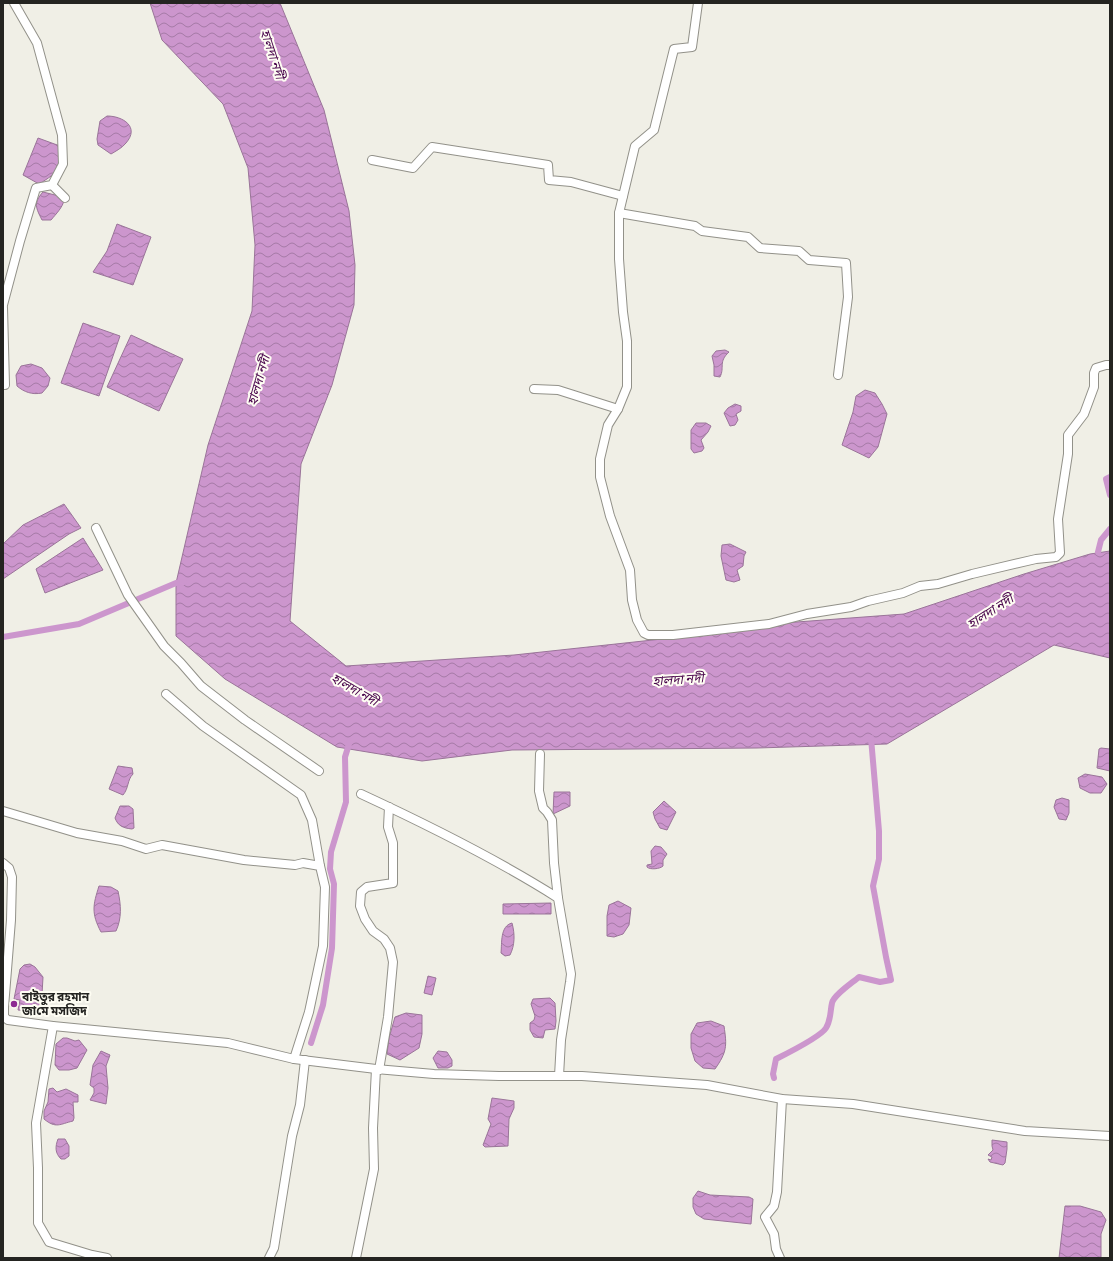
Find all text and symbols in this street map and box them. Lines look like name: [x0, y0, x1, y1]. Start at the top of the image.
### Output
water label: হালদা নদী: [257, 27, 288, 83]
water label: হালদা নদী: [244, 351, 273, 407]
water label: হালদা নদী: [965, 590, 1018, 632]
water label: হালদা নদী: [329, 670, 383, 710]
water label: হালদা নদী: [652, 670, 707, 689]
place label: বাইতুর রহমান জা‌মে মস‌জিদ: [21, 989, 90, 1018]
marker: বাইতুর রহমান জা‌মে মস‌জিদ: [9, 999, 19, 1009]

